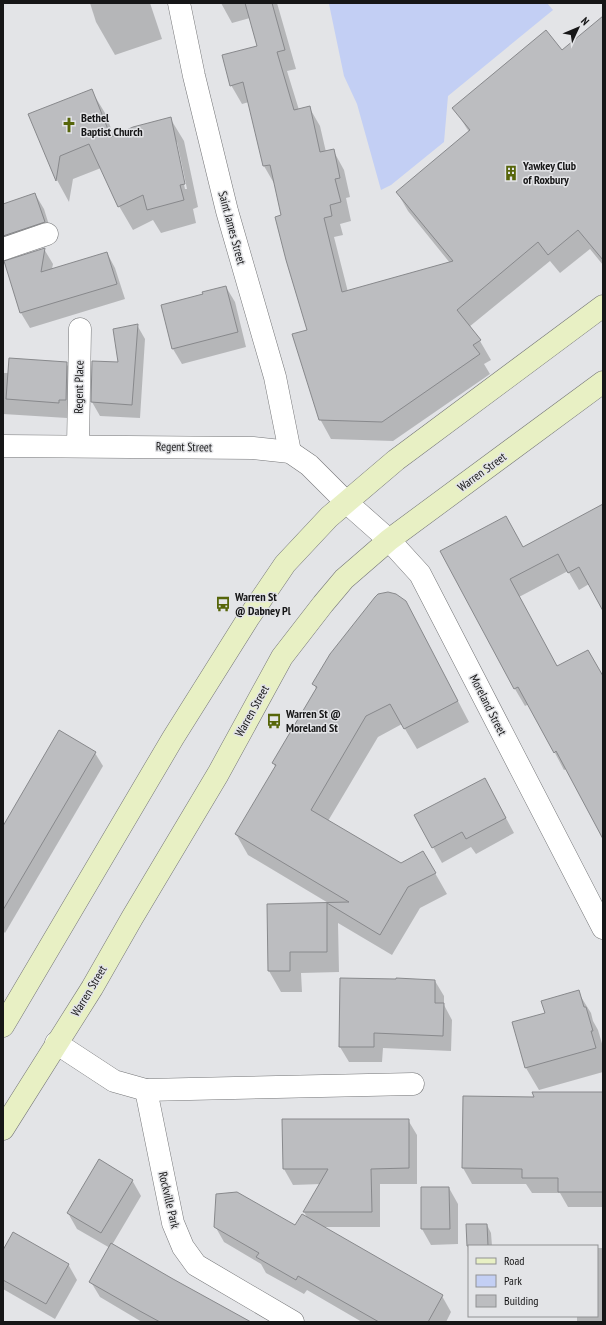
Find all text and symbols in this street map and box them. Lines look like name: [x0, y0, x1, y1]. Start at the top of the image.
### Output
north arrow: [558, 8, 598, 48]
text: N: [578, 14, 592, 28]
place label: Bethel Baptist Church: [81, 110, 143, 139]
church icon: Bethel Baptist Church: [60, 116, 78, 134]
place label: Yawkey Club of Roxbury: [522, 158, 577, 187]
building icon: Yawkey Club of Roxbury: [502, 164, 520, 182]
street label: Saint James Street: [215, 189, 250, 267]
street label: Regent Place: [71, 360, 86, 414]
street label: Regent Street: [156, 439, 213, 455]
street label: Warren Street: [454, 448, 510, 494]
place label: Warren St @ Dabney Pl: [234, 589, 291, 618]
bus stop icon: Warren St @ Dabney Pl: [214, 595, 232, 613]
street label: Moreland Street: [467, 672, 511, 738]
street label: Warren Street: [231, 682, 272, 739]
place label: Warren St @ Moreland St: [285, 706, 341, 735]
bus stop icon: Warren St @ Moreland St: [265, 712, 283, 730]
street label: Warren Street: [68, 962, 110, 1019]
street label: Rockville Park: [156, 1170, 183, 1230]
legend: [468, 1245, 598, 1317]
text: Road: [504, 1253, 524, 1268]
text: Park: [504, 1273, 522, 1288]
text: Building: [504, 1293, 539, 1308]

